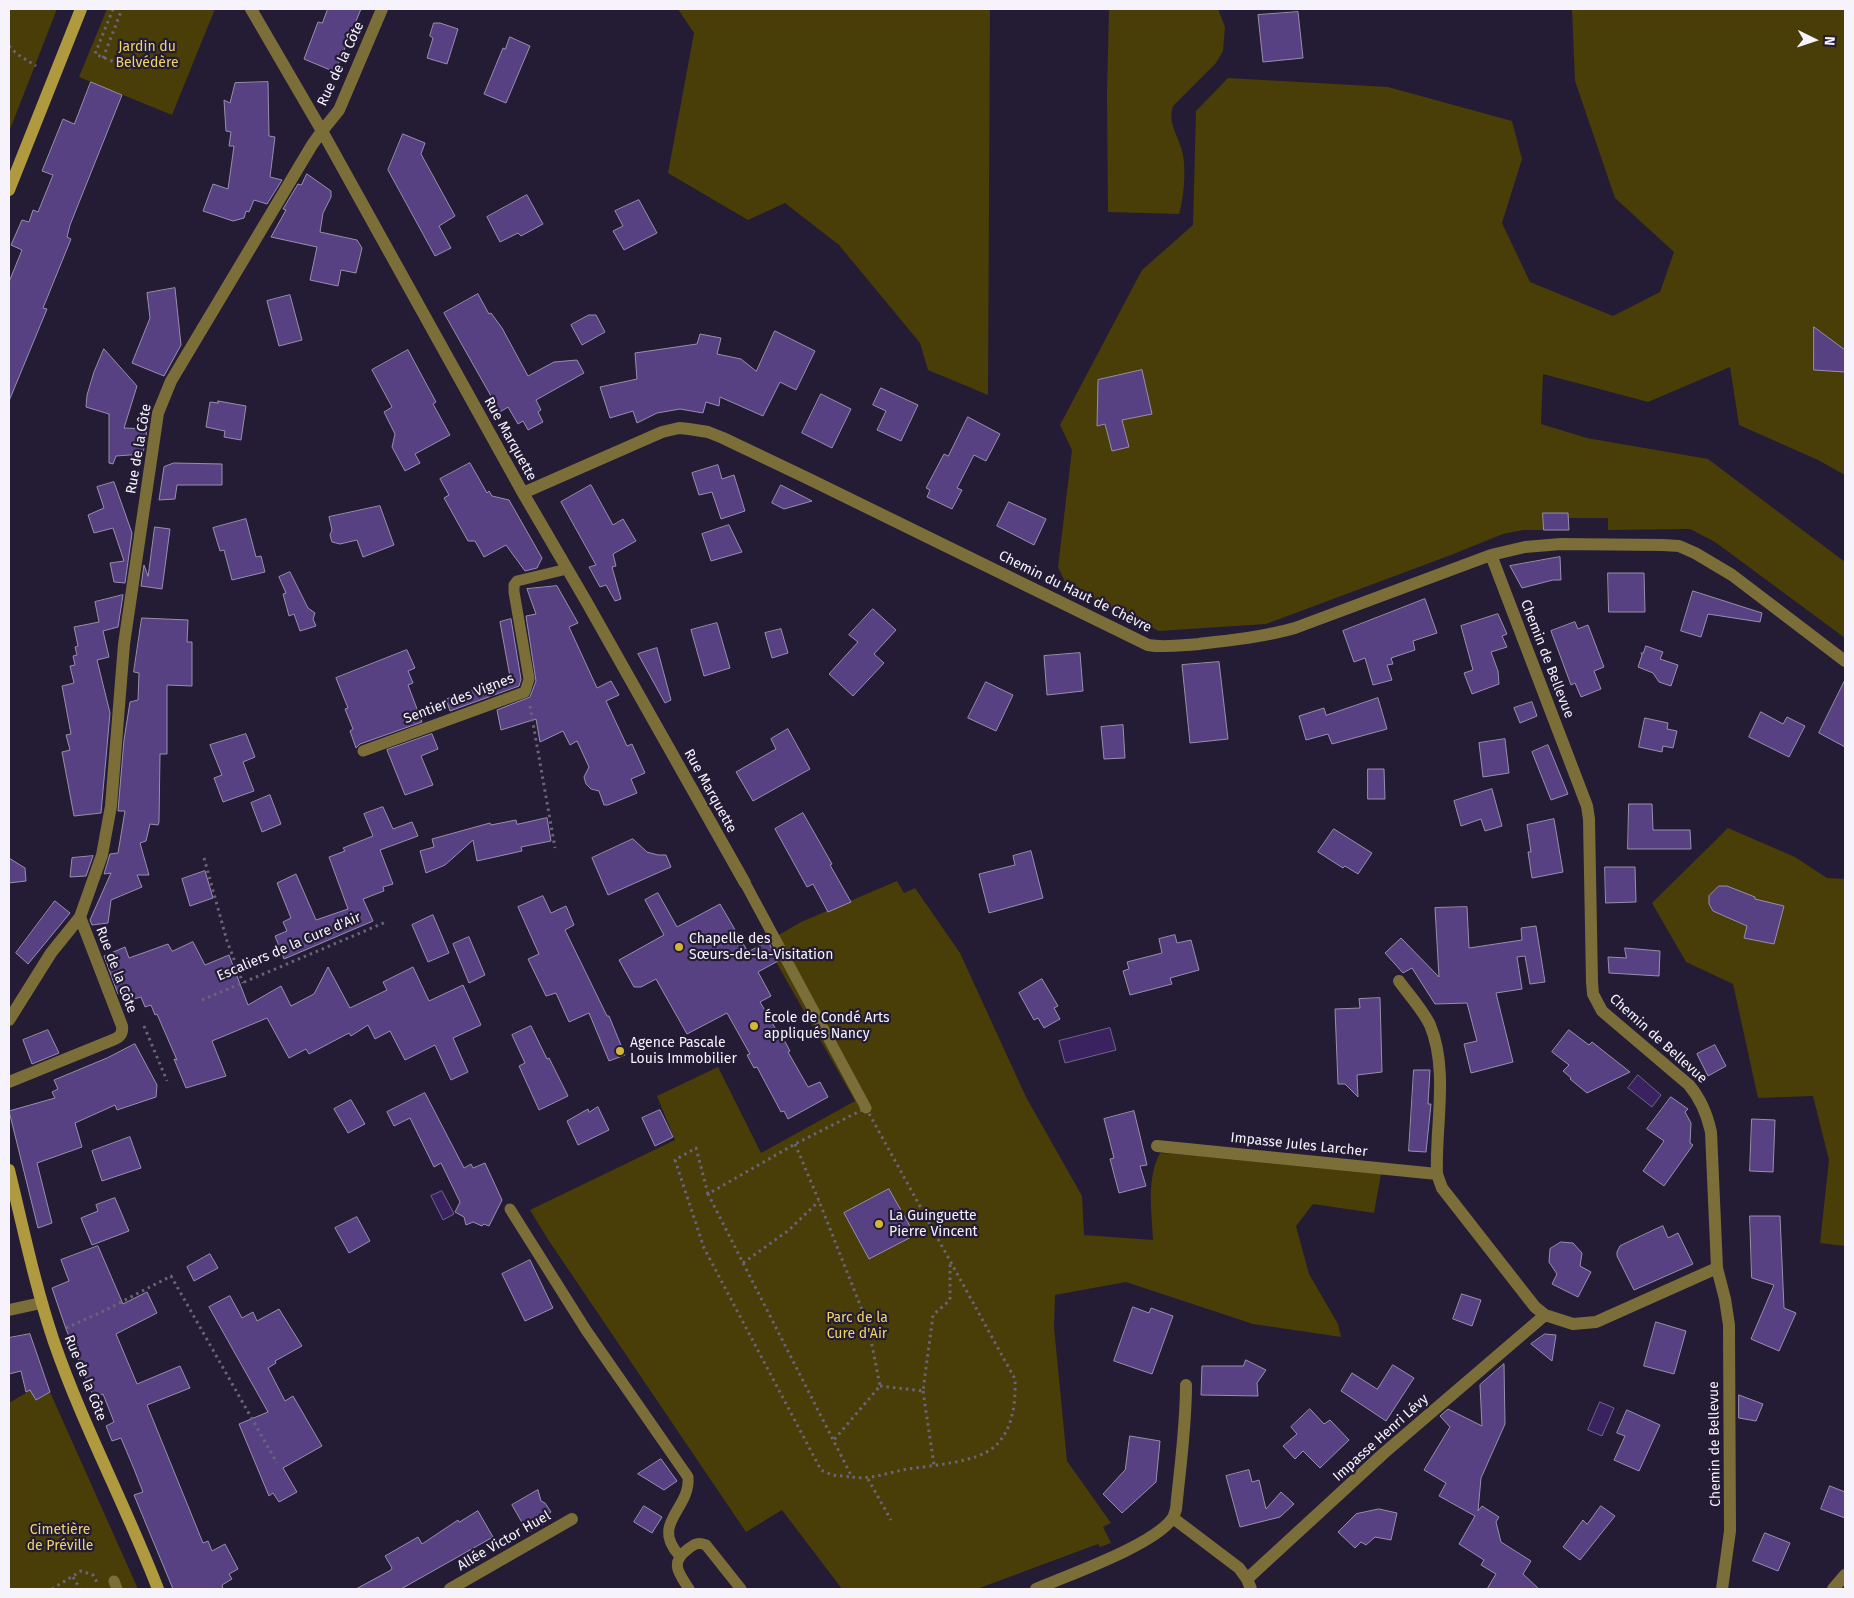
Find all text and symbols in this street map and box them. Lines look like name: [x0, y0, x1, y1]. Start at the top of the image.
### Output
north arrow: [1789, 15, 1839, 65]
street label: Rue de la Côte: [314, 19, 368, 109]
text: N: [1821, 36, 1838, 46]
park label: Jardin du Belvédère: [115, 39, 179, 72]
street label: Rue Marquette: [480, 394, 540, 484]
street label: Rue de la Côte: [123, 403, 155, 495]
street label: Chemin du Haut de Chèvre: [996, 548, 1154, 636]
street label: Chemin de Bellevue: [1517, 597, 1577, 721]
street label: Sentier des Vignes: [401, 670, 517, 728]
street label: Rue Marquette: [680, 746, 740, 836]
street label: Escaliers de la Cure d'Air: [215, 909, 363, 985]
street label: Rue de la Côte: [92, 924, 140, 1016]
place label: Chapelle des Sœurs-de-la-Visitation: [689, 931, 833, 964]
marker: Chapelle des Sœurs-de-la-Visitation: [673, 941, 685, 953]
street label: Chemin de Bellevue: [1606, 991, 1710, 1087]
place label: École de Condé Arts appliqués Nancy: [764, 1010, 890, 1042]
marker: École de Condé Arts appliqués Nancy: [748, 1020, 760, 1032]
place label: Agence Pascale Louis Immobilier: [630, 1035, 737, 1068]
marker: Agence Pascale Louis Immobilier: [614, 1045, 626, 1057]
street label: Impasse Jules Larcher: [1230, 1129, 1368, 1161]
place label: La Guinguette Pierre Vincent: [889, 1208, 978, 1240]
marker: La Guinguette Pierre Vincent: [873, 1218, 885, 1230]
park label: Parc de la Cure d'Air: [826, 1310, 888, 1342]
street label: Rue de la Côte: [60, 1333, 110, 1423]
street label: Chemin de Bellevue: [1706, 1381, 1724, 1507]
street label: Impasse Henri Lévy: [1330, 1391, 1432, 1485]
street label: Allée Victor Huel: [454, 1507, 554, 1575]
park label: Cimetière de Préville: [27, 1522, 93, 1554]

